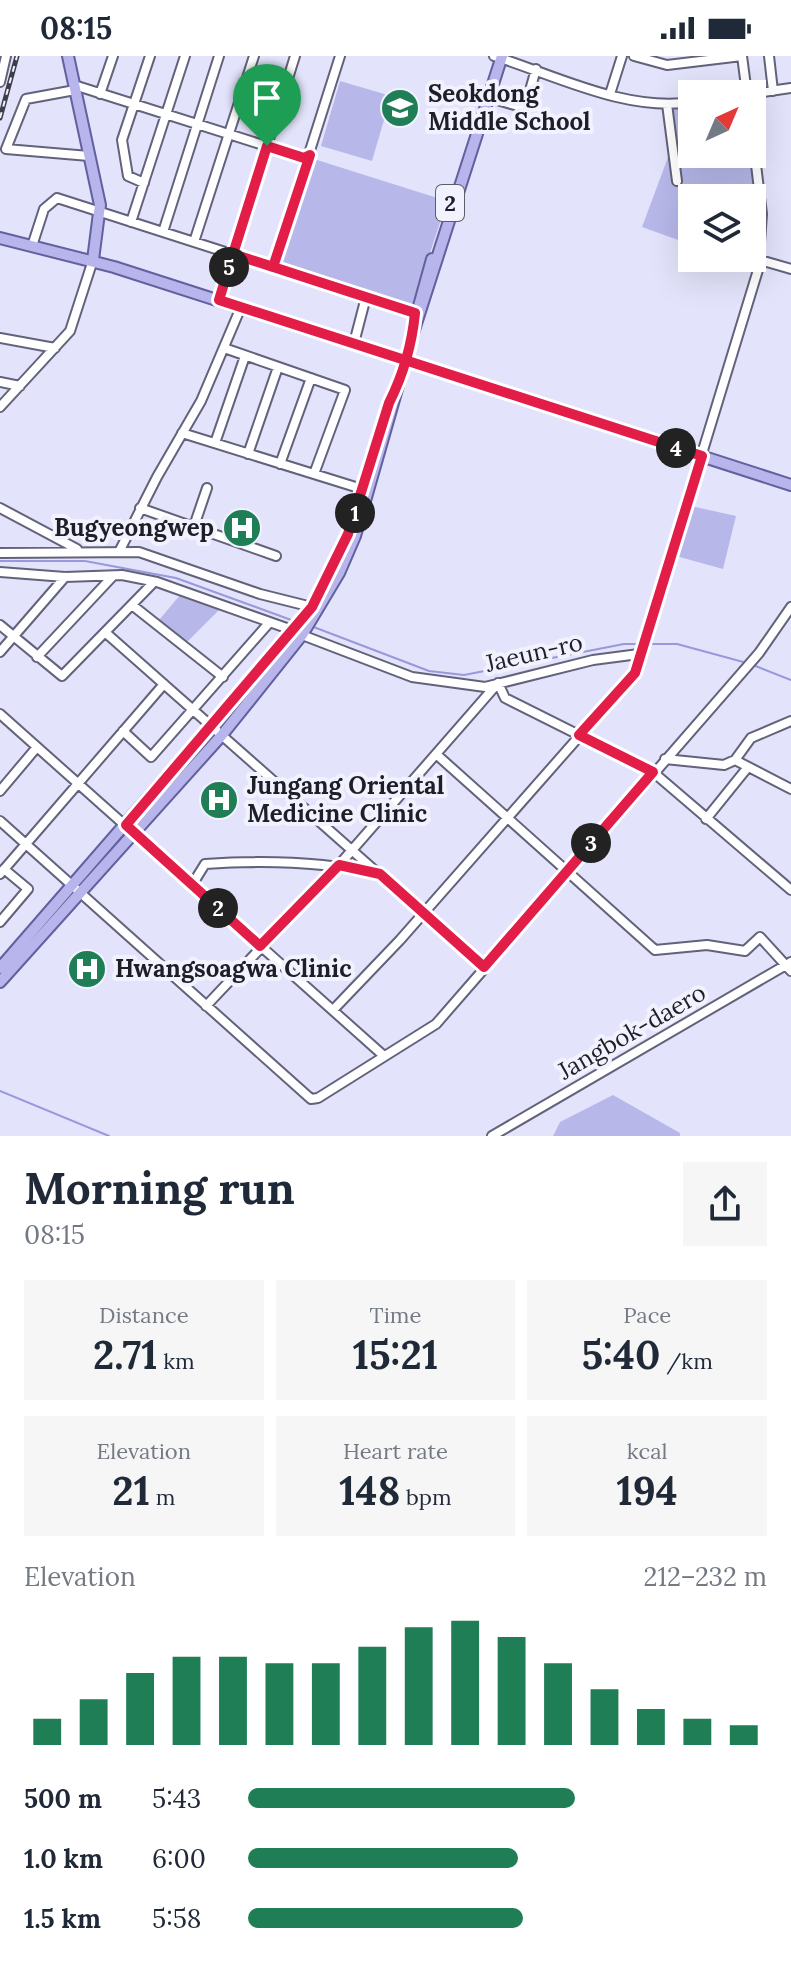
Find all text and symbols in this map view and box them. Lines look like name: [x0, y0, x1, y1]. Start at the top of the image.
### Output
text: 08:15: [40, 9, 112, 47]
pin: [233, 64, 301, 146]
icon: arrive: [245, 76, 289, 120]
place label: Seokdong Middle School: [428, 78, 591, 137]
north arrow: [678, 80, 766, 168]
map controls: [678, 80, 766, 272]
school or university icon: Seokdong Middle School: [379, 87, 421, 129]
button: layers: [678, 184, 766, 272]
road number: 2: [436, 185, 464, 221]
pin: 5: [209, 247, 249, 287]
text: 5: [223, 253, 235, 281]
pin: 4: [656, 428, 696, 468]
text: 4: [670, 434, 682, 462]
pin: 1: [335, 493, 375, 533]
text: 1: [351, 499, 359, 527]
hospital icon: Bugyeongwep: [221, 507, 263, 549]
place label: Bugyeongwep: [54, 512, 214, 543]
street label: Jaeun-ro: [481, 626, 586, 679]
place label: Jungang Oriental Medicine Clinic: [247, 770, 444, 829]
hospital icon: Jungang Oriental Medicine Clinic: [198, 779, 240, 821]
pin: 3: [571, 823, 611, 863]
text: 3: [585, 829, 597, 857]
pin: 2: [198, 888, 238, 928]
text: 2: [212, 894, 224, 922]
hospital icon: Hwangsoagwa Clinic: [66, 948, 108, 990]
place label: Hwangsoagwa Clinic: [115, 953, 352, 984]
street label: Jangbok-daero: [551, 977, 711, 1087]
text: Morning run: [24, 1160, 295, 1216]
button: share: [683, 1162, 767, 1246]
text: 08:15: [24, 1218, 85, 1251]
text: Distance: [99, 1301, 189, 1329]
text: Time: [370, 1301, 421, 1329]
text: Pace: [623, 1301, 671, 1329]
text: 2.71: [93, 1329, 157, 1380]
text: 15:21: [353, 1329, 438, 1380]
text: 5:40: [581, 1329, 660, 1380]
text: km: [157, 1347, 195, 1375]
text: /km: [660, 1347, 713, 1375]
text: Elevation: [97, 1437, 191, 1465]
text: Heart rate: [343, 1437, 448, 1465]
text: kcal: [627, 1437, 667, 1465]
text: 21: [112, 1465, 150, 1516]
text: 148: [339, 1465, 400, 1516]
text: 194: [617, 1465, 678, 1516]
text: m: [150, 1483, 175, 1511]
text: bpm: [400, 1483, 452, 1511]
text: Elevation: [24, 1560, 136, 1593]
text: 212–232 m: [643, 1560, 767, 1593]
text: 500 m: [24, 1782, 102, 1815]
text: 5:43: [152, 1782, 201, 1815]
text: 1.0 km: [24, 1842, 103, 1875]
text: 6:00: [152, 1842, 206, 1875]
text: 1.5 km: [24, 1902, 101, 1935]
text: 5:58: [152, 1902, 201, 1935]

